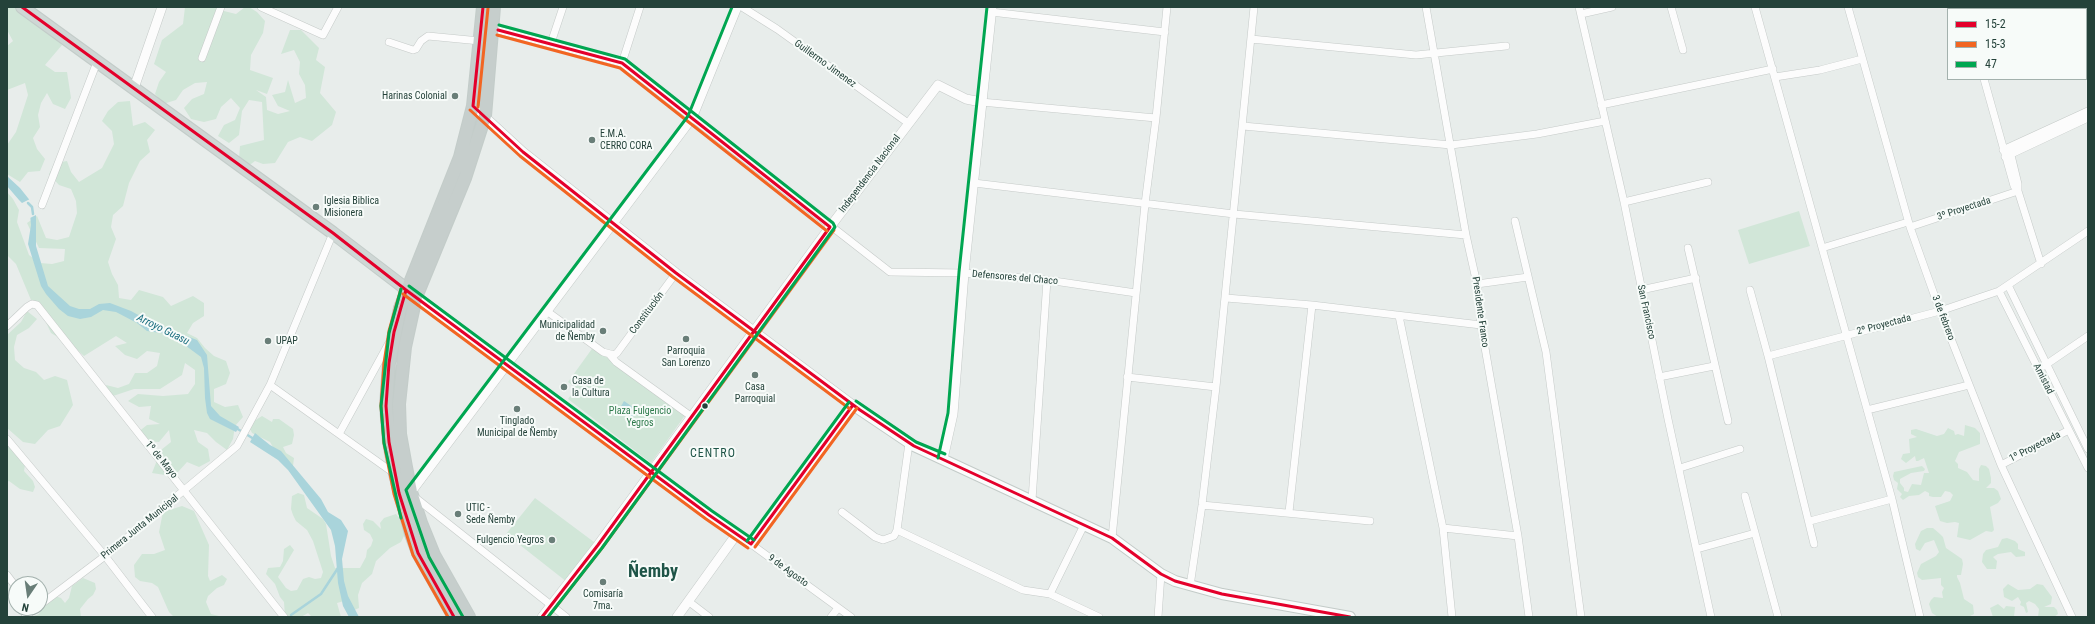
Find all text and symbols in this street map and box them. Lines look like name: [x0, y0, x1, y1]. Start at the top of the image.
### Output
legend: [1947, 8, 2087, 80]
text: 15-2: [1985, 17, 2006, 31]
text: 15-3: [1985, 37, 2006, 51]
street label: Guillermo Jimenez: [792, 38, 858, 90]
text: 47: [1985, 57, 1997, 71]
place label: Harinas Colonial: [382, 90, 447, 102]
marker: Harinas Colonial: [450, 91, 460, 101]
place label: E.M.A. CERRO CORA: [600, 128, 652, 152]
street label: Independencia Nacional: [837, 133, 903, 215]
marker: E.M.A. CERRO CORA: [587, 135, 597, 145]
place label: Iglesia Biblica Misionera: [324, 195, 379, 218]
street label: 3º Proyectada: [1936, 195, 1992, 223]
marker: Iglesia Biblica Misionera: [311, 202, 321, 212]
street label: Defensores del Chaco: [972, 268, 1058, 288]
street label: Presidente Franco: [1469, 276, 1491, 348]
street label: San Francisco: [1634, 284, 1658, 340]
street label: Constitución: [627, 289, 667, 337]
street label: 3 de febrero: [1929, 294, 1957, 342]
water label: Arroyo Guasu: [135, 312, 191, 348]
street label: 2º Proyectada: [1856, 312, 1912, 338]
place label: Municipalidad de Ñemby: [540, 319, 595, 342]
marker: Municipalidad de Ñemby: [598, 326, 608, 336]
marker: Parroquia San Lorenzo: [681, 334, 691, 344]
place label: UPAP: [276, 335, 298, 347]
marker: UPAP: [263, 336, 273, 346]
place label: Parroquia San Lorenzo: [662, 345, 710, 368]
street label: Amistad: [2030, 362, 2056, 396]
marker: Casa Parroquial: [750, 370, 760, 380]
place label: Casa de la Cultura: [572, 375, 610, 398]
place label: Casa Parroquial: [735, 381, 775, 404]
marker: Casa de la Cultura: [559, 382, 569, 392]
unlabelled marker: [700, 401, 710, 411]
marker: Tinglado Municipal de Ñemby: [512, 404, 522, 414]
park label: Plaza Fulgencio Yegros: [609, 405, 671, 428]
place label: Tinglado Municipal de Ñemby: [477, 415, 557, 438]
street label: 1º Proyectada: [2008, 429, 2062, 465]
street label: 1º de Mayo: [142, 439, 180, 481]
district label: CENTRO: [690, 447, 736, 461]
street label: Primera Junta Municipal: [99, 492, 181, 562]
place label: UTIC - Sede Ñemby: [466, 502, 515, 526]
marker: UTIC - Sede Ñemby: [453, 509, 463, 519]
place label: Fulgencio Yegros: [476, 534, 544, 546]
marker: Fulgencio Yegros: [547, 535, 557, 545]
street label: 9 de Agosto: [765, 552, 811, 590]
district label: Ñemby: [628, 561, 678, 583]
north arrow: [8, 576, 48, 616]
marker: Comisaría 7ma.: [598, 577, 608, 587]
place label: Comisaría 7ma.: [583, 588, 623, 612]
text: N: [21, 600, 30, 614]

